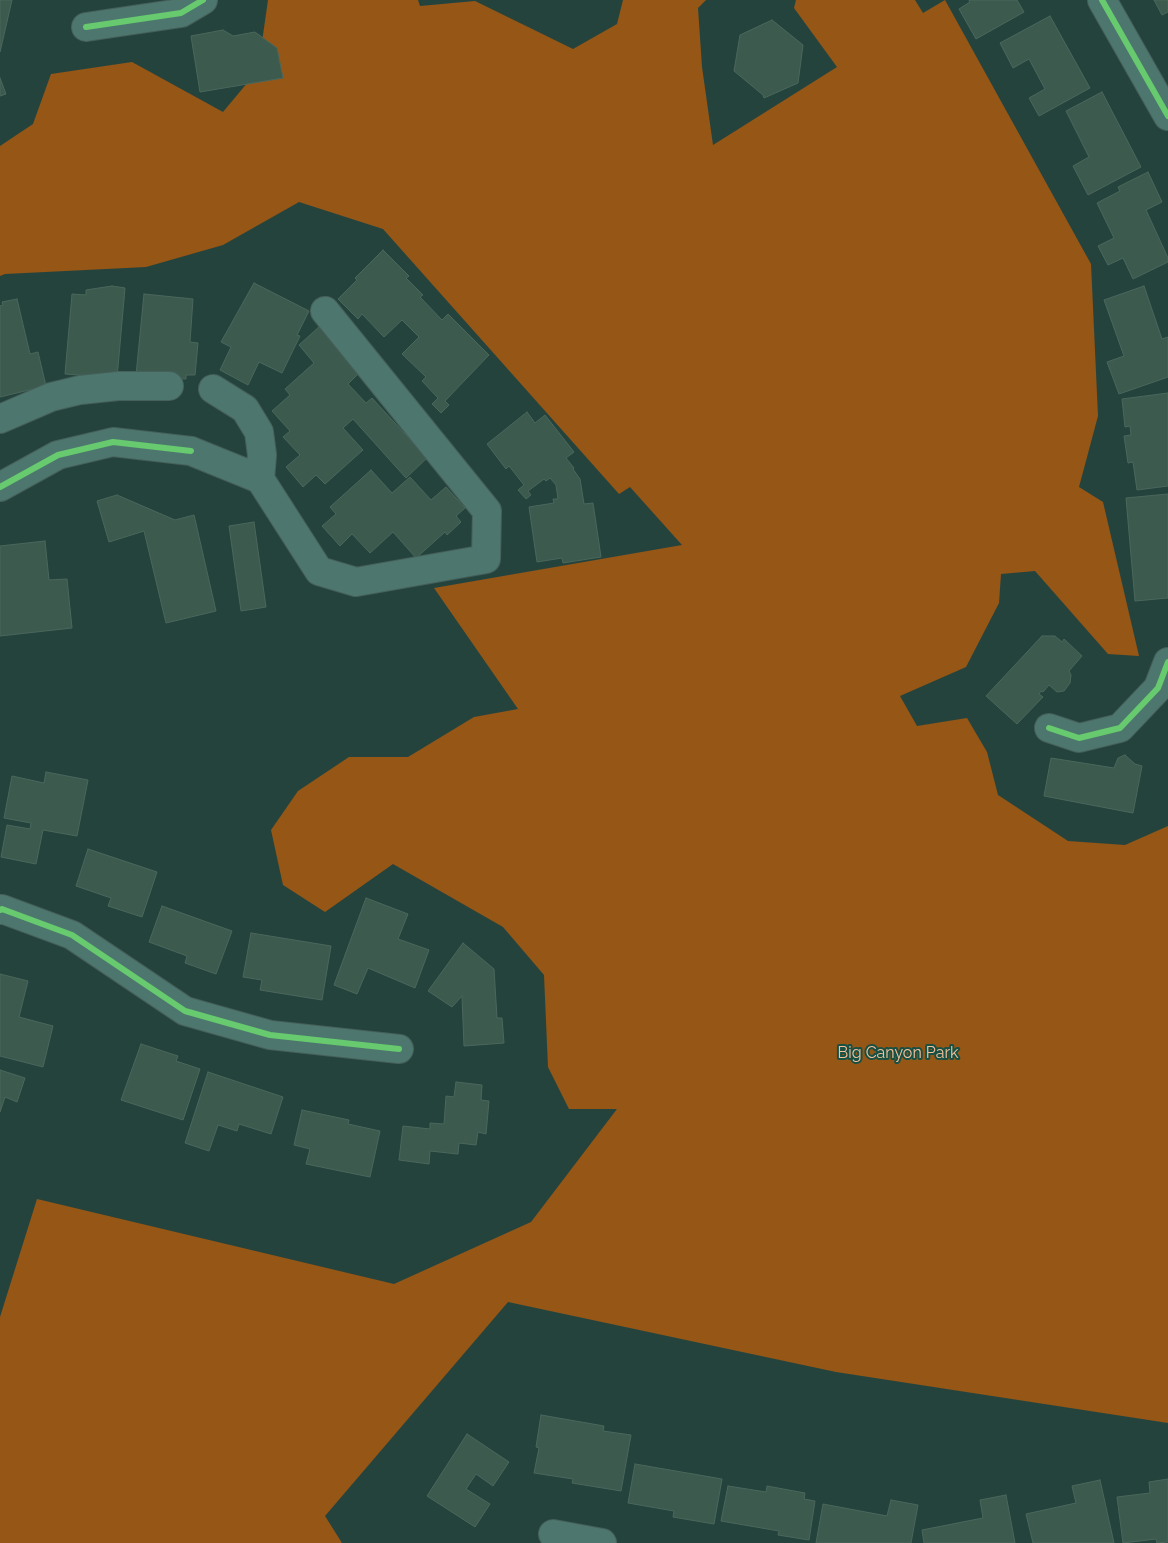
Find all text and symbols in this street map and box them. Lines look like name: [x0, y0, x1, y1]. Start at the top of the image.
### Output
park label: Big Canyon Park: [838, 1043, 958, 1063]

